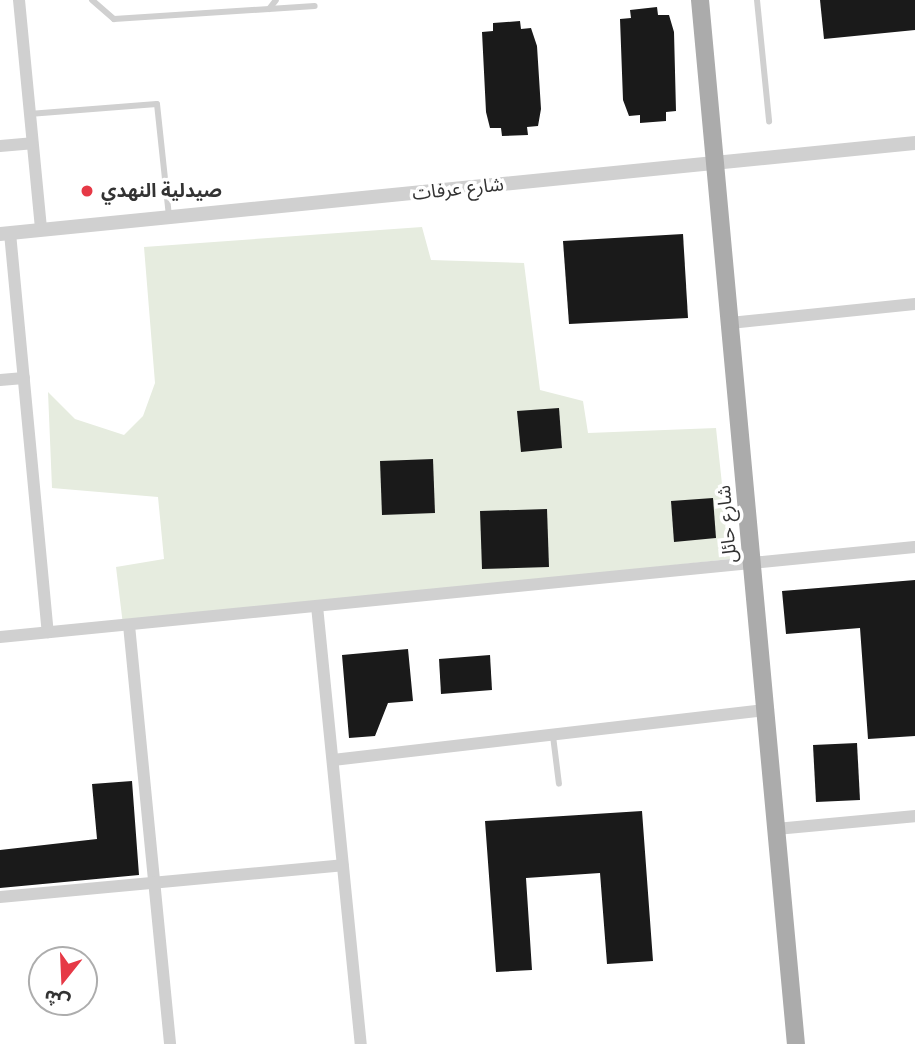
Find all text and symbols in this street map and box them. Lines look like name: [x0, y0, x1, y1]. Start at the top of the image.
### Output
street label: شارع عرفات: [411, 173, 505, 205]
place label: صيدلية النهدي: [101, 180, 222, 202]
marker: صيدلية النهدي: [79, 183, 95, 199]
street label: شارع حائل: [712, 484, 742, 564]
north arrow: [28, 946, 98, 1016]
text: ش: [41, 985, 73, 1015]

